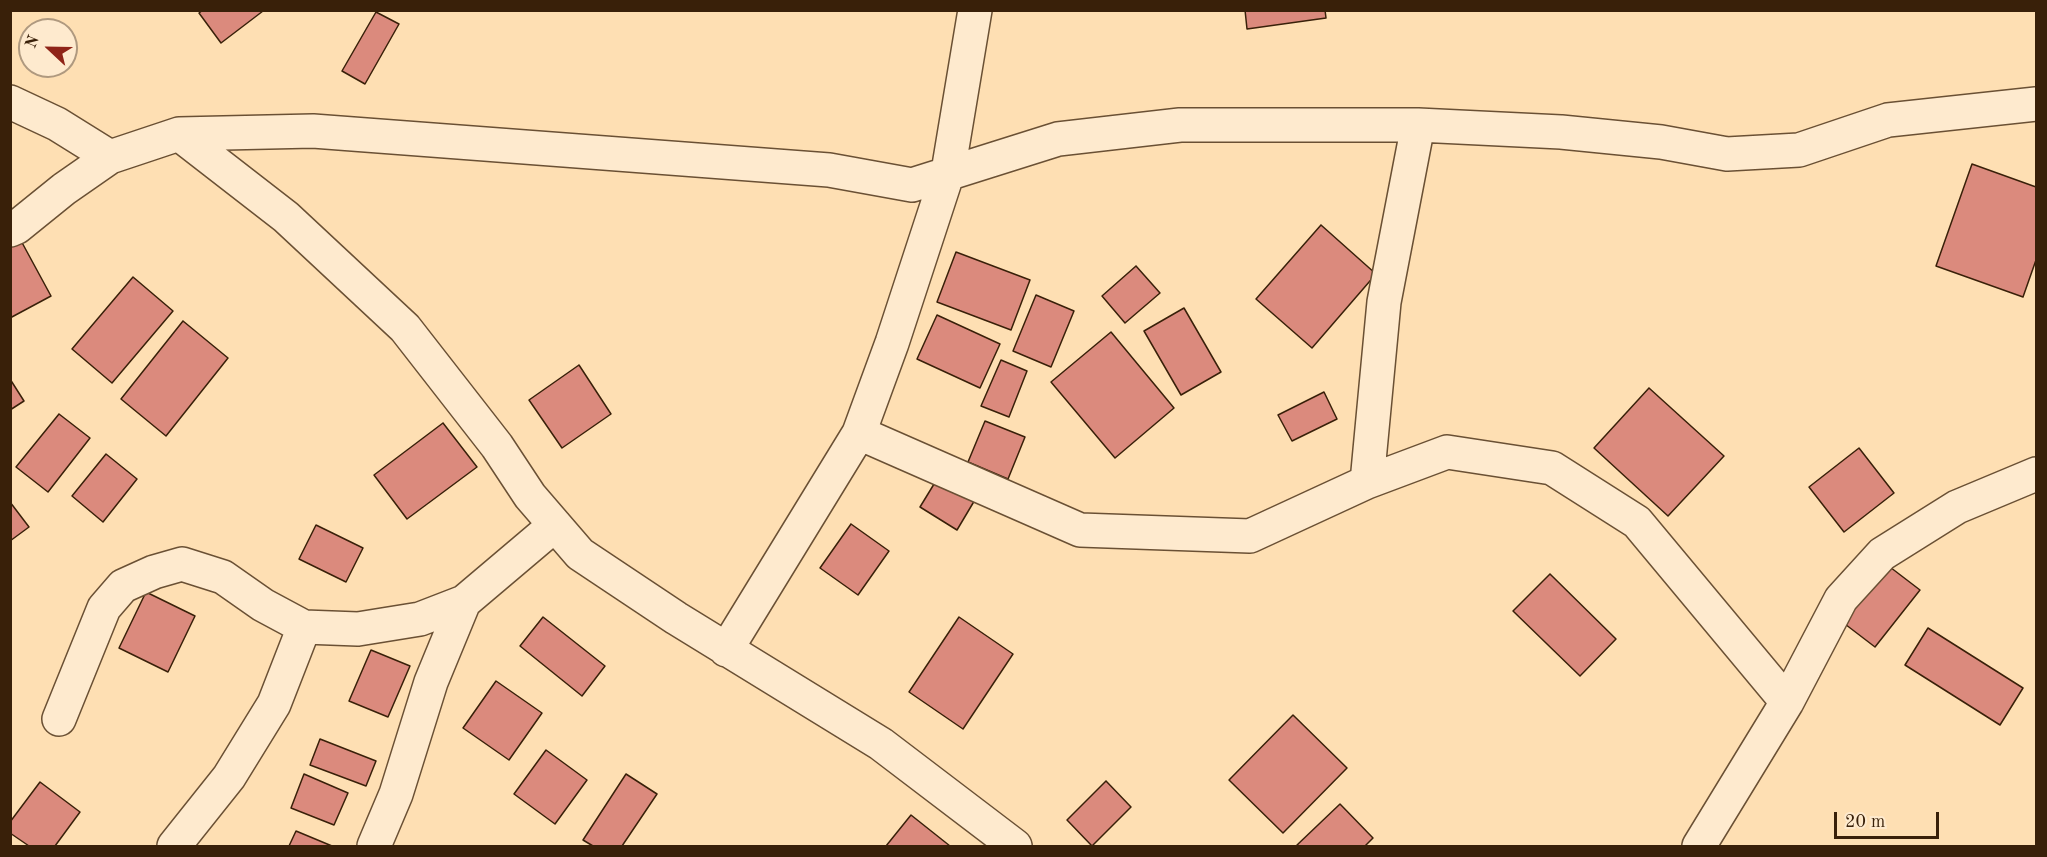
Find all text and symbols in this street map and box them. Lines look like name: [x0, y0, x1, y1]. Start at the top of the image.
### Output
north arrow: [18, 18, 78, 78]
text: N: [23, 33, 43, 51]
scale bar: [1837, 800, 1942, 838]
text: 20 m: [1845, 813, 1885, 831]

